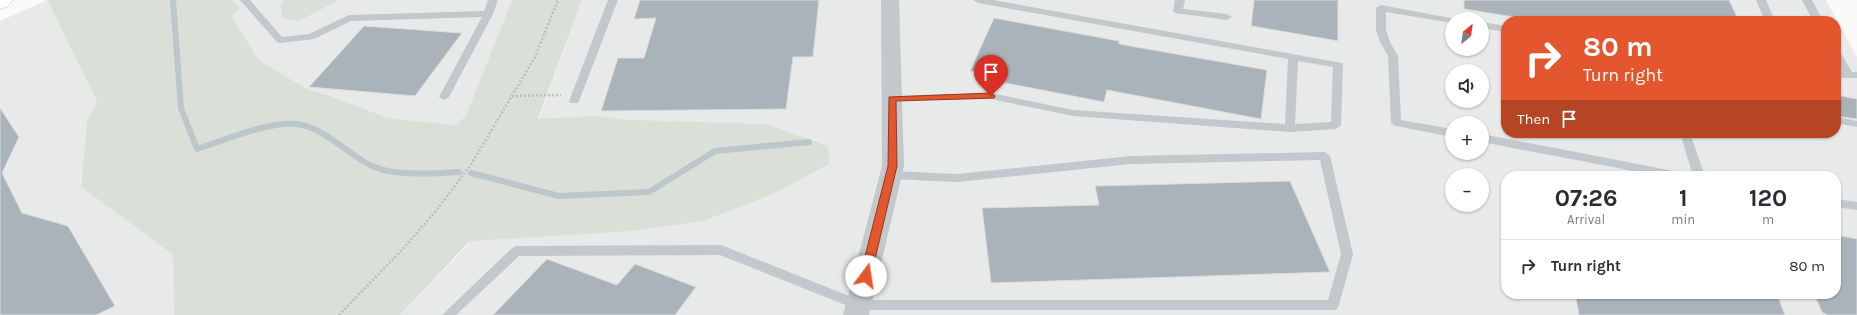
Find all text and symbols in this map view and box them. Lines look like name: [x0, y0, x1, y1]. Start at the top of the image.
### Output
north arrow: [1445, 12, 1489, 56]
map controls: [1445, 12, 1489, 212]
text: 80 m: [1583, 30, 1652, 63]
icon: right: [1517, 32, 1569, 84]
pin: [974, 55, 1008, 96]
icon: arrive: [980, 61, 1002, 83]
button: sound: [1445, 64, 1489, 108]
text: Turn right: [1583, 64, 1663, 86]
icon: arrive: [1558, 108, 1580, 130]
text: Then: [1517, 110, 1550, 128]
button: +: [1445, 116, 1489, 160]
button: −: [1445, 168, 1489, 212]
text: 07:26: [1555, 184, 1617, 212]
text: 1: [1679, 184, 1687, 212]
text: 120: [1749, 184, 1787, 212]
text: Arrival: [1567, 212, 1605, 227]
text: min: [1671, 212, 1695, 227]
text: m: [1762, 212, 1774, 227]
position arrow: [845, 255, 887, 297]
icon: right: [1517, 255, 1539, 277]
text: Turn right: [1551, 257, 1621, 275]
text: 80 m: [1789, 257, 1825, 275]

